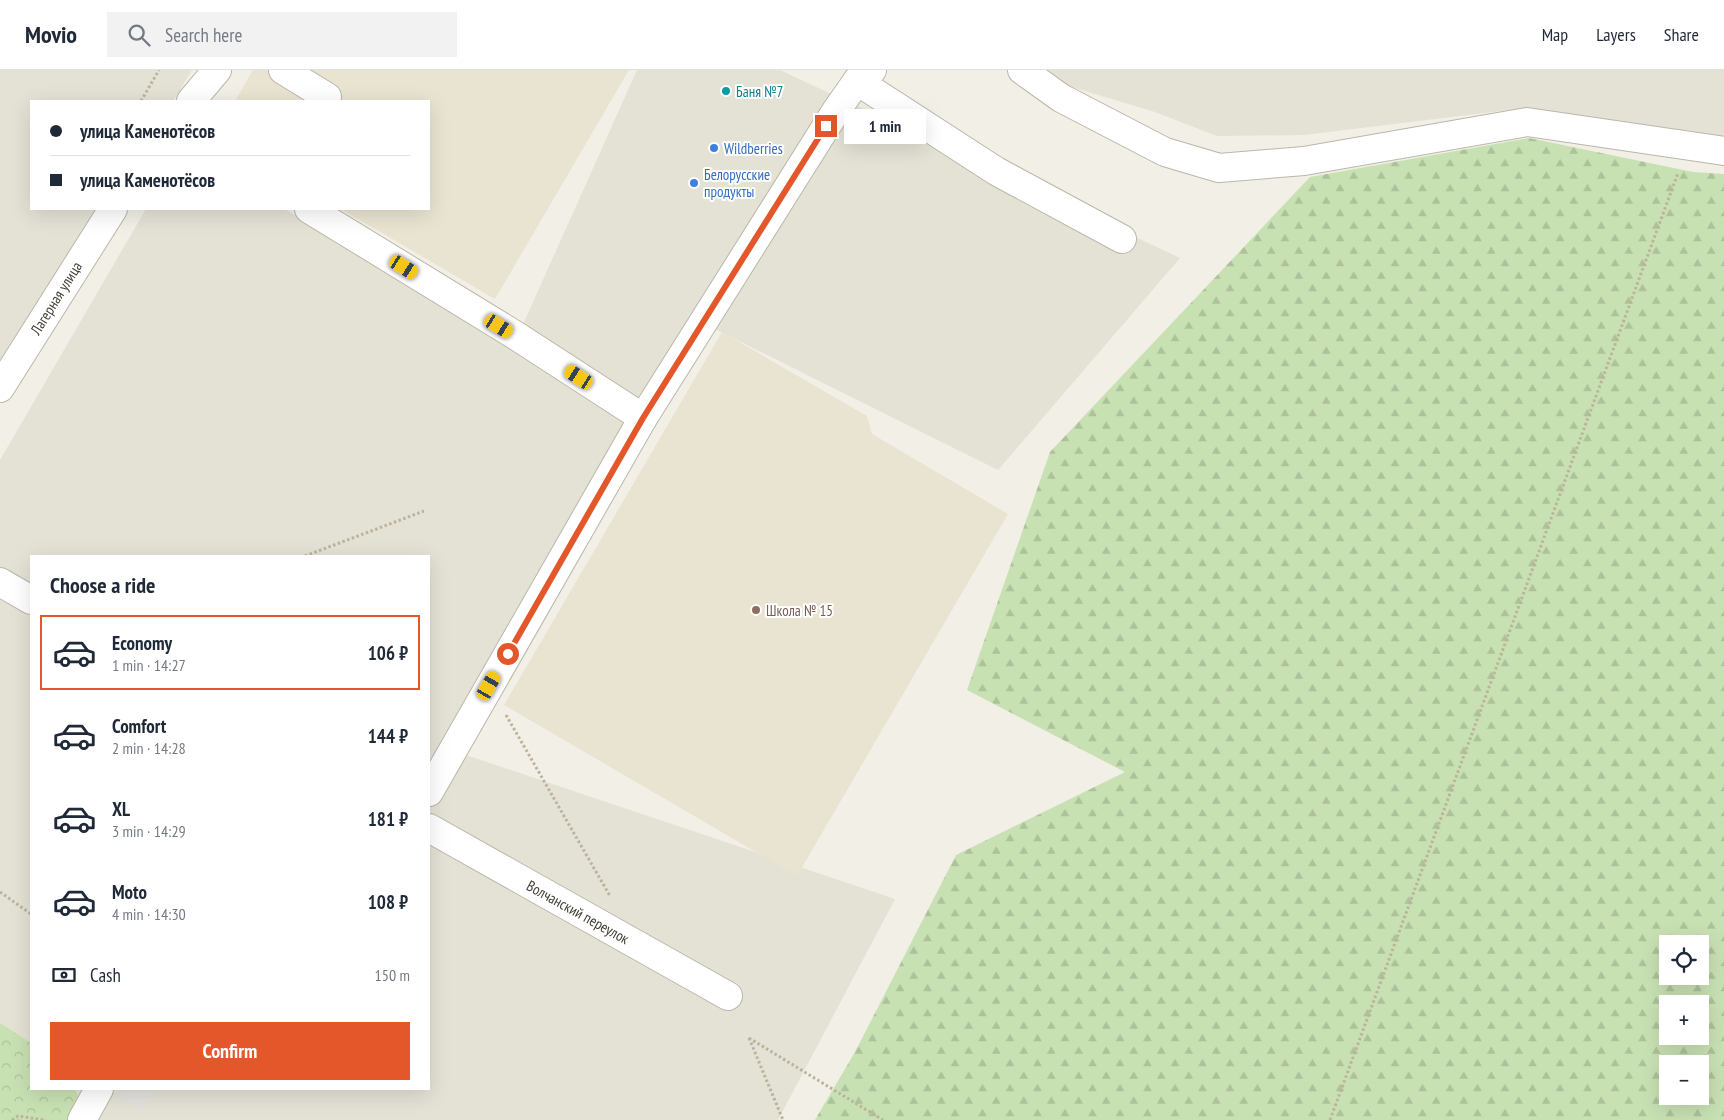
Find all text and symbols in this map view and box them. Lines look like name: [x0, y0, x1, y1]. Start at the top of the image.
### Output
search box: [107, 12, 457, 57]
text: Movio: [25, 19, 77, 50]
icon: search: [125, 21, 153, 49]
text: Search here: [165, 23, 242, 47]
text: Map: [1542, 23, 1568, 46]
text: Layers: [1596, 23, 1636, 46]
text: Share: [1664, 23, 1699, 46]
place label: Баня №7: [736, 82, 783, 101]
marker: Баня №7: [720, 85, 732, 97]
callout: 1 min: [844, 108, 926, 144]
route end: [815, 115, 837, 137]
text: 1 min: [869, 116, 901, 136]
text: улица Каменотёсов: [80, 119, 215, 143]
place label: Wildberries: [724, 139, 783, 158]
marker: Wildberries: [708, 142, 720, 154]
place label: Белорусские продукты: [704, 165, 770, 201]
text: улица Каменотёсов: [80, 168, 215, 192]
marker: Белорусские продукты: [688, 177, 700, 189]
car: [387, 253, 420, 281]
street label: Лагерная улица: [26, 258, 86, 339]
car: [482, 312, 515, 340]
car: [562, 363, 595, 391]
text: Choose a ride: [50, 571, 155, 599]
place label: Школа № 15: [766, 601, 833, 620]
marker: Школа № 15: [750, 604, 762, 616]
icon: car: [52, 630, 97, 675]
text: Economy: [112, 631, 172, 655]
text: 106 ₽: [368, 641, 408, 665]
route start: [497, 643, 519, 665]
text: 1 min · 14:27: [112, 655, 186, 675]
car: [475, 669, 502, 703]
icon: car: [52, 713, 97, 758]
text: Comfort: [112, 714, 166, 738]
text: 144 ₽: [368, 724, 408, 748]
text: 2 min · 14:28: [112, 738, 186, 758]
icon: car: [52, 796, 97, 841]
text: XL: [112, 797, 130, 821]
text: 181 ₽: [368, 807, 408, 831]
text: 3 min · 14:29: [112, 821, 186, 841]
street label: Волчанский переулок: [523, 876, 633, 948]
icon: car: [52, 879, 97, 924]
text: Moto: [112, 880, 147, 904]
text: 108 ₽: [368, 890, 408, 914]
text: 4 min · 14:30: [112, 904, 186, 924]
map controls: [1659, 935, 1709, 1105]
button: locate: [1659, 935, 1709, 985]
icon: cash: [50, 961, 78, 989]
text: Cash: [90, 963, 121, 987]
text: 150 m: [375, 965, 410, 985]
button: +: [1659, 995, 1709, 1045]
button: Confirm: [50, 1022, 410, 1080]
button: −: [1659, 1055, 1709, 1105]

